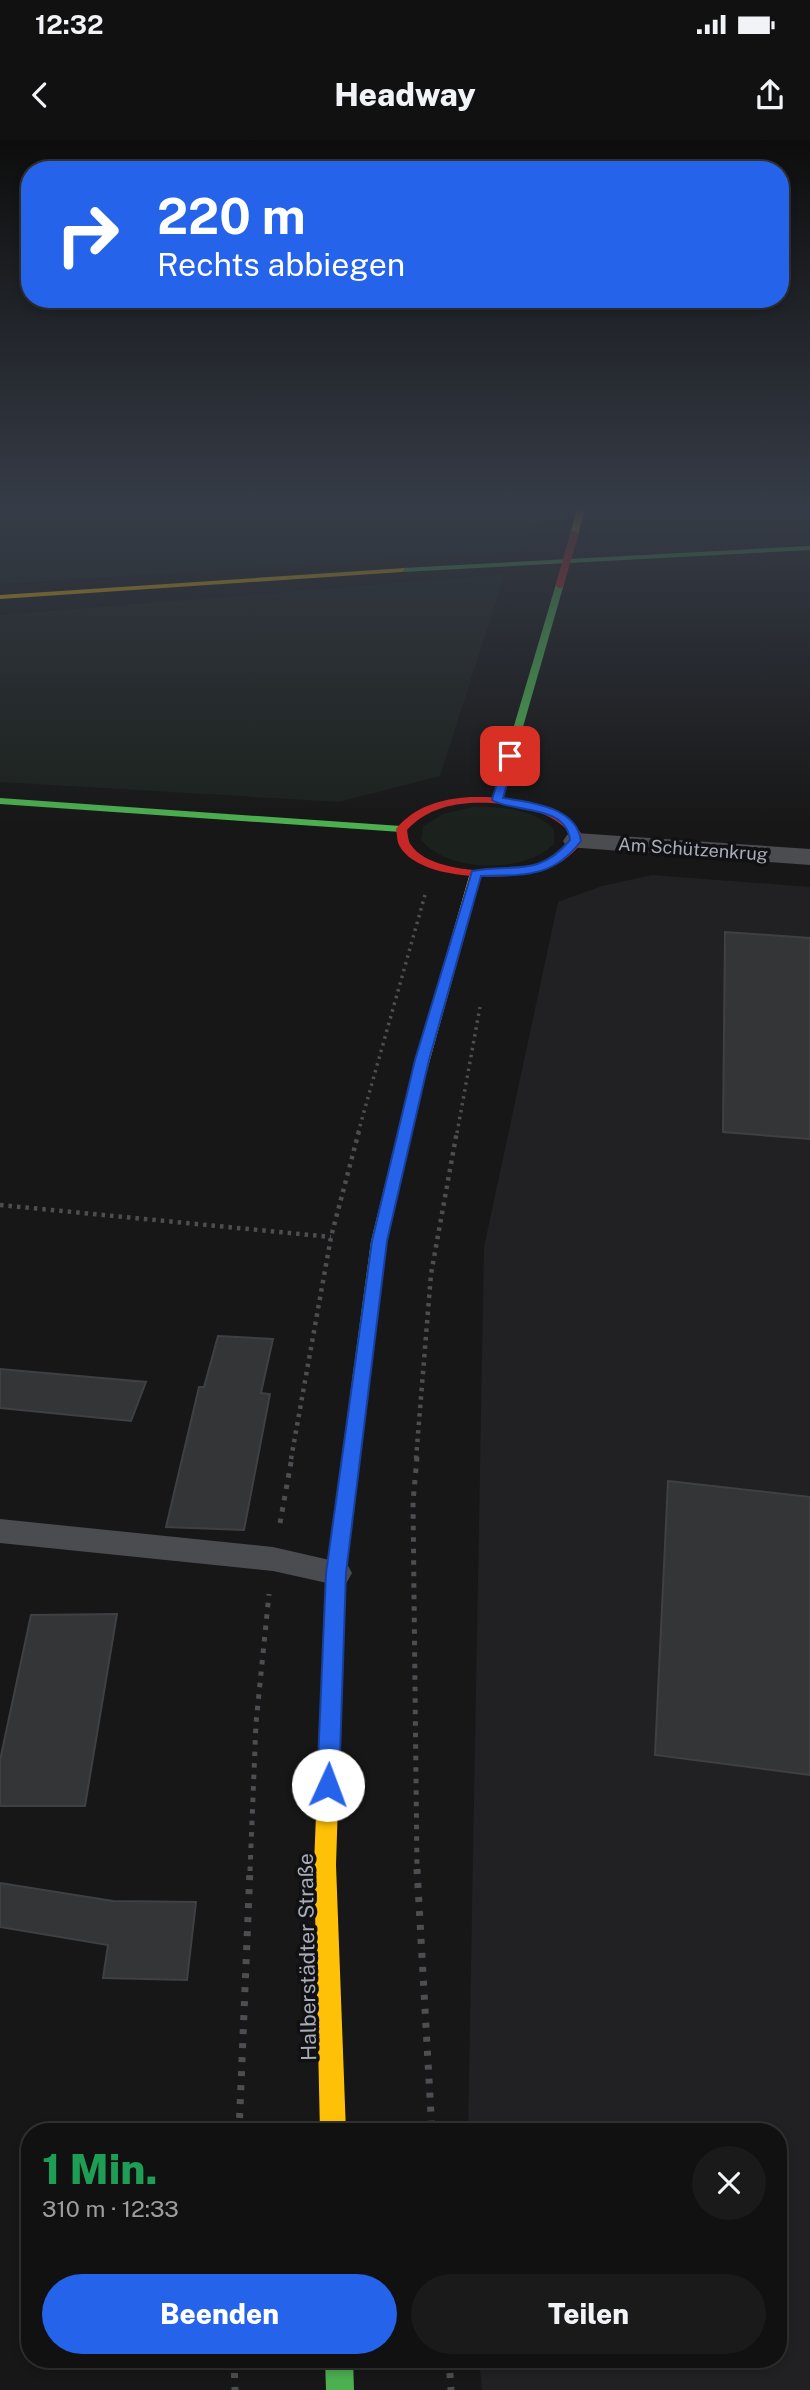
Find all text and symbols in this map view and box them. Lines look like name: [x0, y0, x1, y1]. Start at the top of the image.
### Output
text: 12:32: [35, 9, 103, 40]
icon: back: [21, 76, 59, 114]
text: Headway: [334, 76, 476, 113]
icon: share: [751, 76, 789, 114]
text: 220 m: [157, 187, 306, 245]
icon: right: [42, 189, 133, 280]
text: Rechts abbiegen: [157, 246, 405, 283]
pin: [480, 726, 540, 786]
icon: arrive: [491, 737, 529, 775]
street label: Am Schützenkrug: [617, 833, 769, 865]
position arrow: [291, 1748, 365, 1822]
street label: Halberstädter Straße: [293, 1853, 321, 2061]
text: 1 Min.: [42, 2144, 158, 2193]
button: close: [692, 2146, 766, 2220]
text: 310 m · 12:33: [42, 2195, 179, 2222]
button: Beenden: [42, 2274, 397, 2354]
button: Teilen: [411, 2274, 766, 2354]

